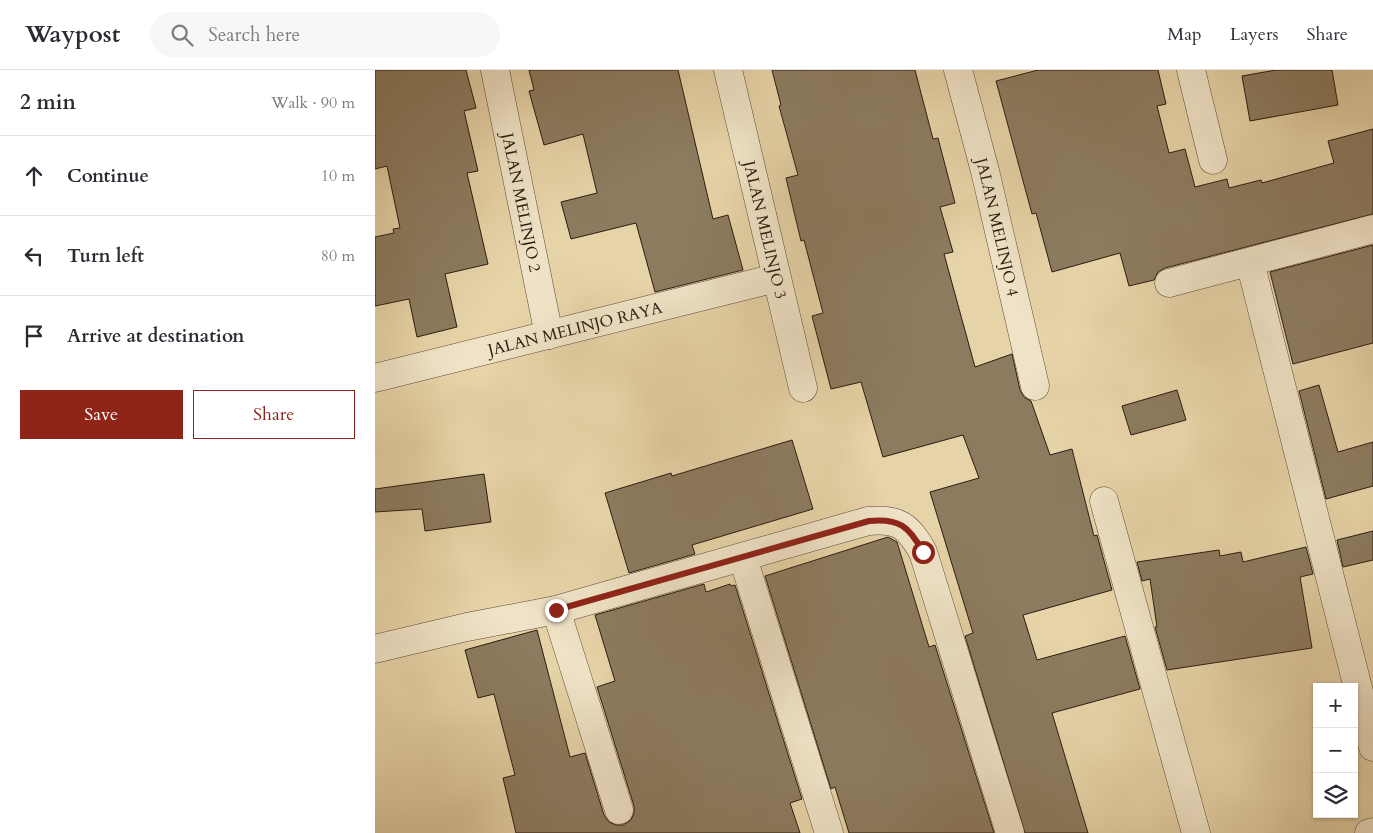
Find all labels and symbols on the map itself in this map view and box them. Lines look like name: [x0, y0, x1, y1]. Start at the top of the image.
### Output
street label: JALAN MELINJO 2: [496, 129, 546, 274]
street label: JALAN MELINJO 4: [969, 154, 1024, 299]
street label: JALAN MELINJO 3: [737, 157, 792, 301]
street label: JALAN MELINJO RAYA: [484, 297, 665, 362]
route start: [912, 541, 935, 564]
route end: [545, 599, 568, 622]

